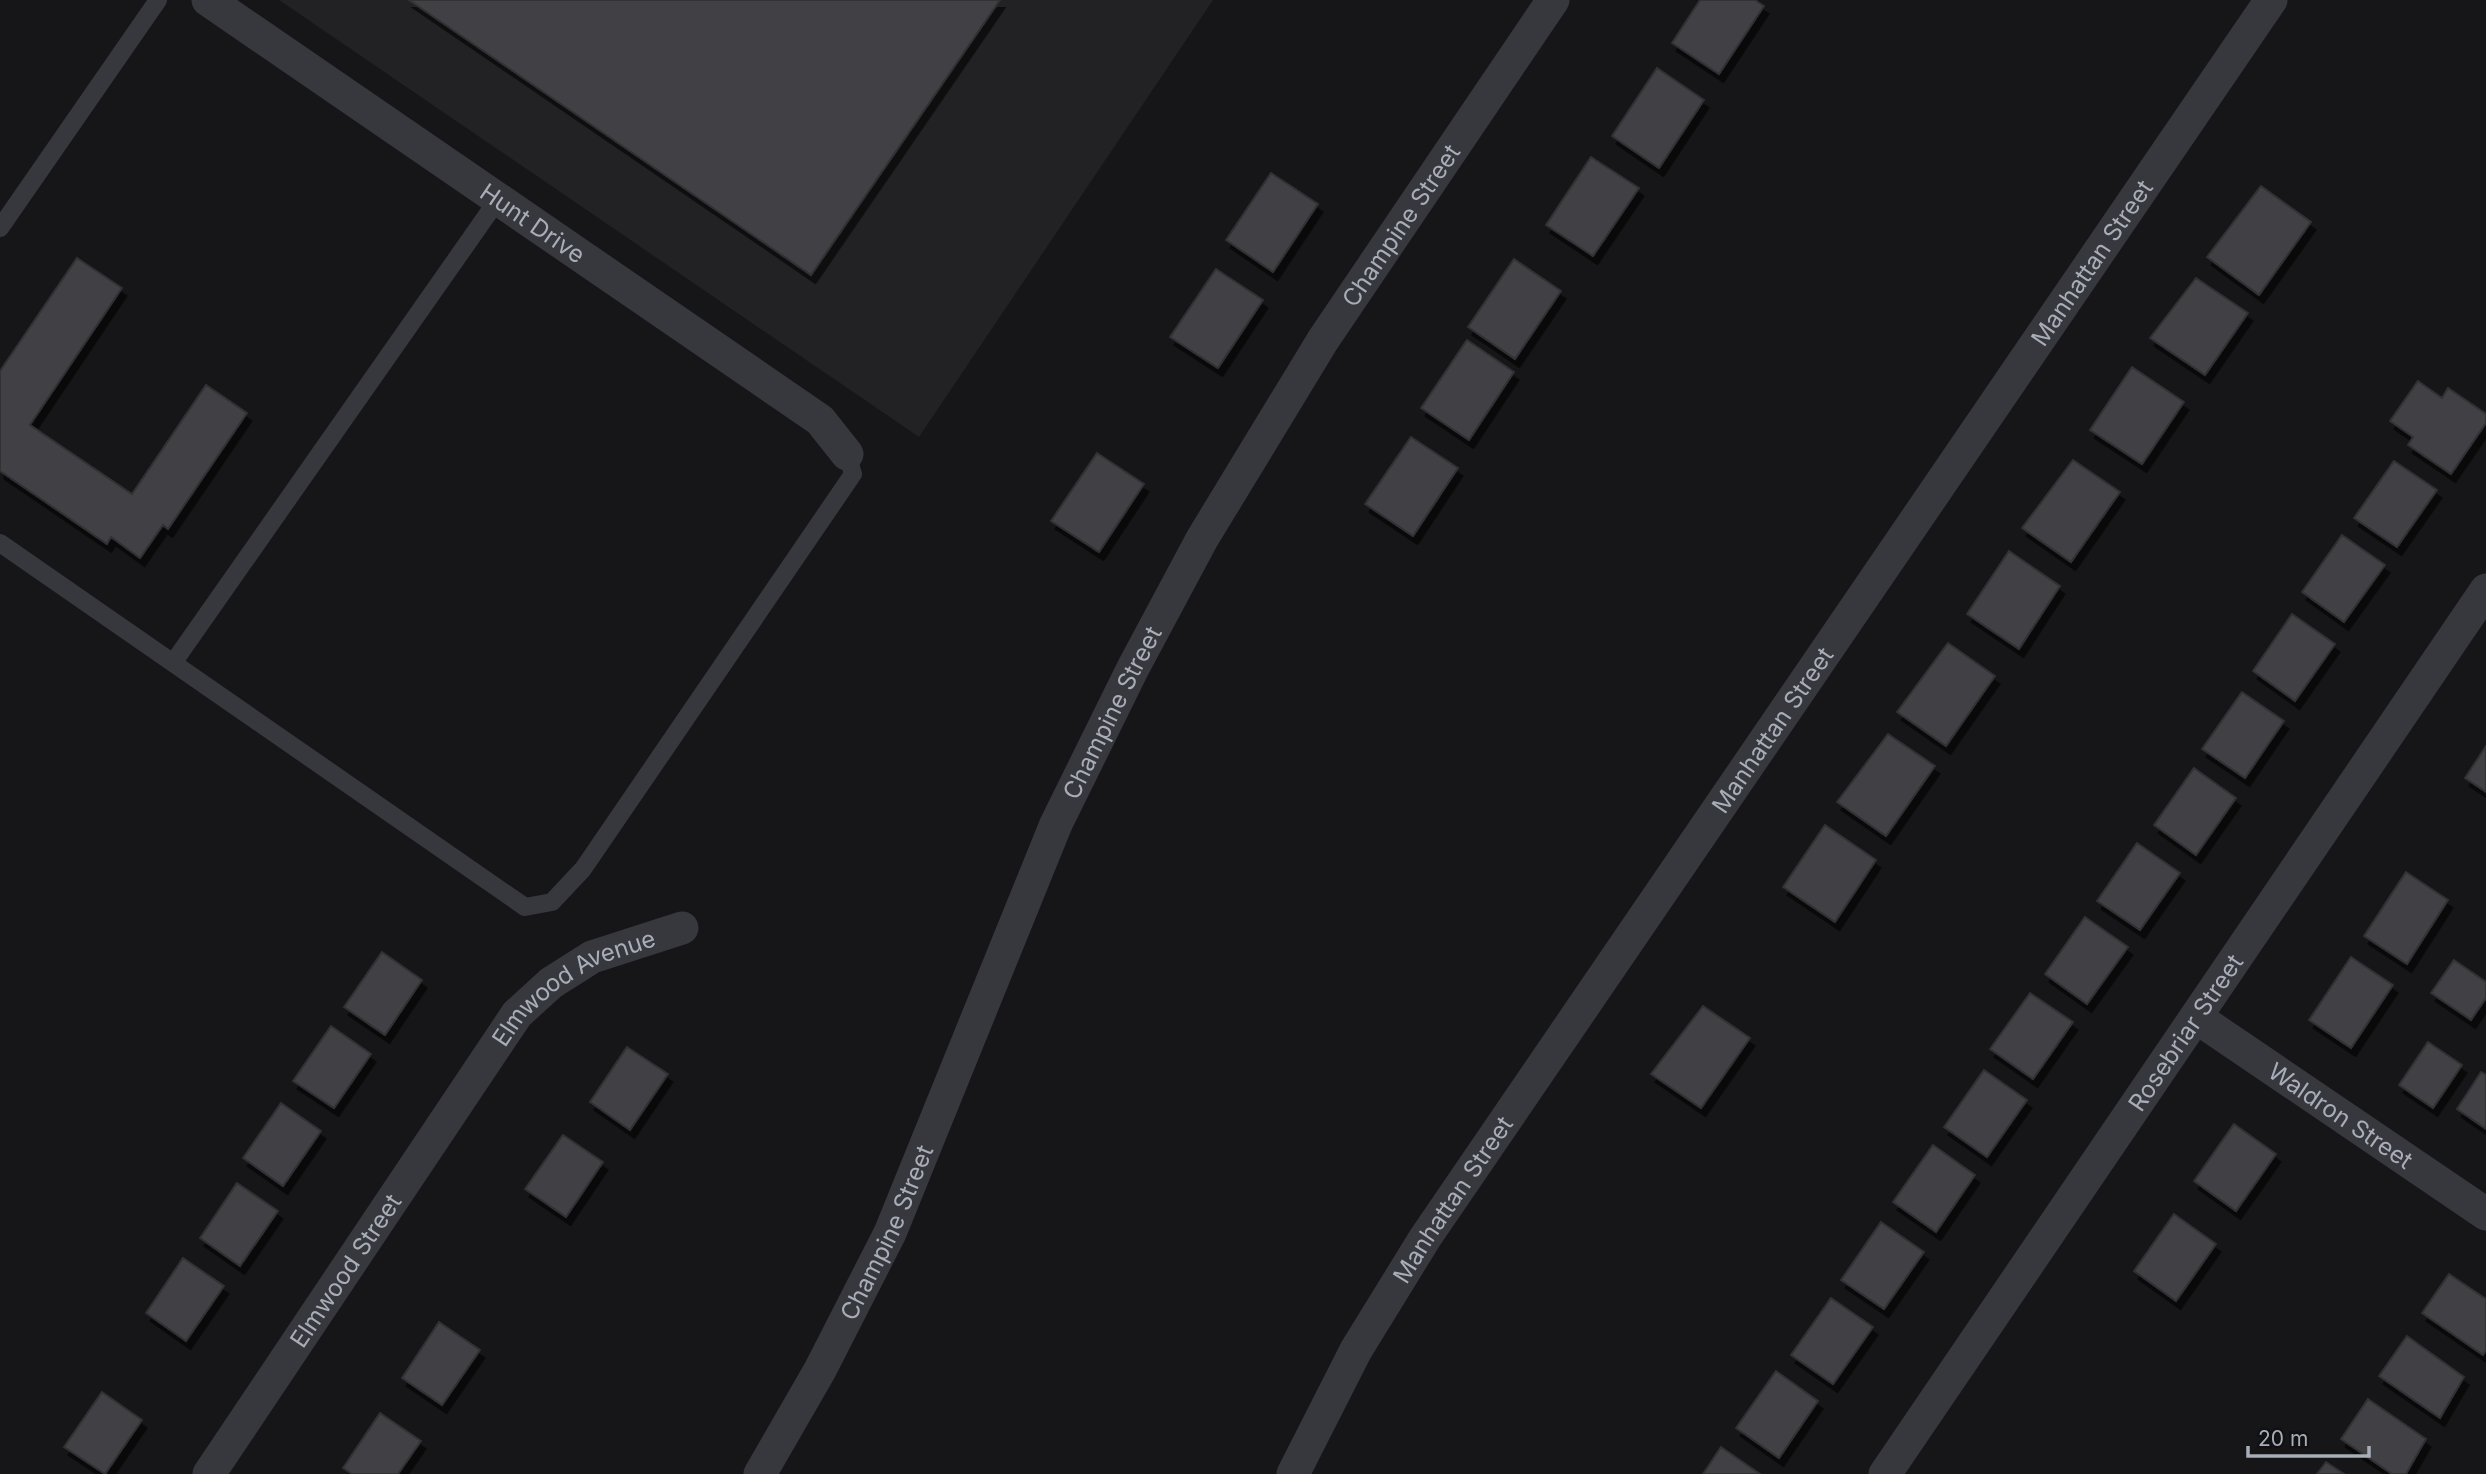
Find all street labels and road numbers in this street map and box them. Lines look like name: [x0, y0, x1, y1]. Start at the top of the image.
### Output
street label: Champine Street: [1336, 139, 1466, 312]
street label: Manhattan Street: [2025, 174, 2158, 351]
street label: Hunt Drive: [475, 177, 591, 269]
street label: Champine Street: [1056, 621, 1167, 804]
street label: Manhattan Street: [1705, 641, 1839, 818]
street label: Elmwood Avenue: [485, 923, 659, 1051]
street label: Rosebriar Street: [2122, 948, 2249, 1116]
street label: Waldron Street: [2263, 1056, 2419, 1175]
street label: Manhattan Street: [1386, 1110, 1519, 1288]
street label: Champine Street: [834, 1140, 939, 1325]
street label: Elmwood Street: [284, 1188, 407, 1353]

